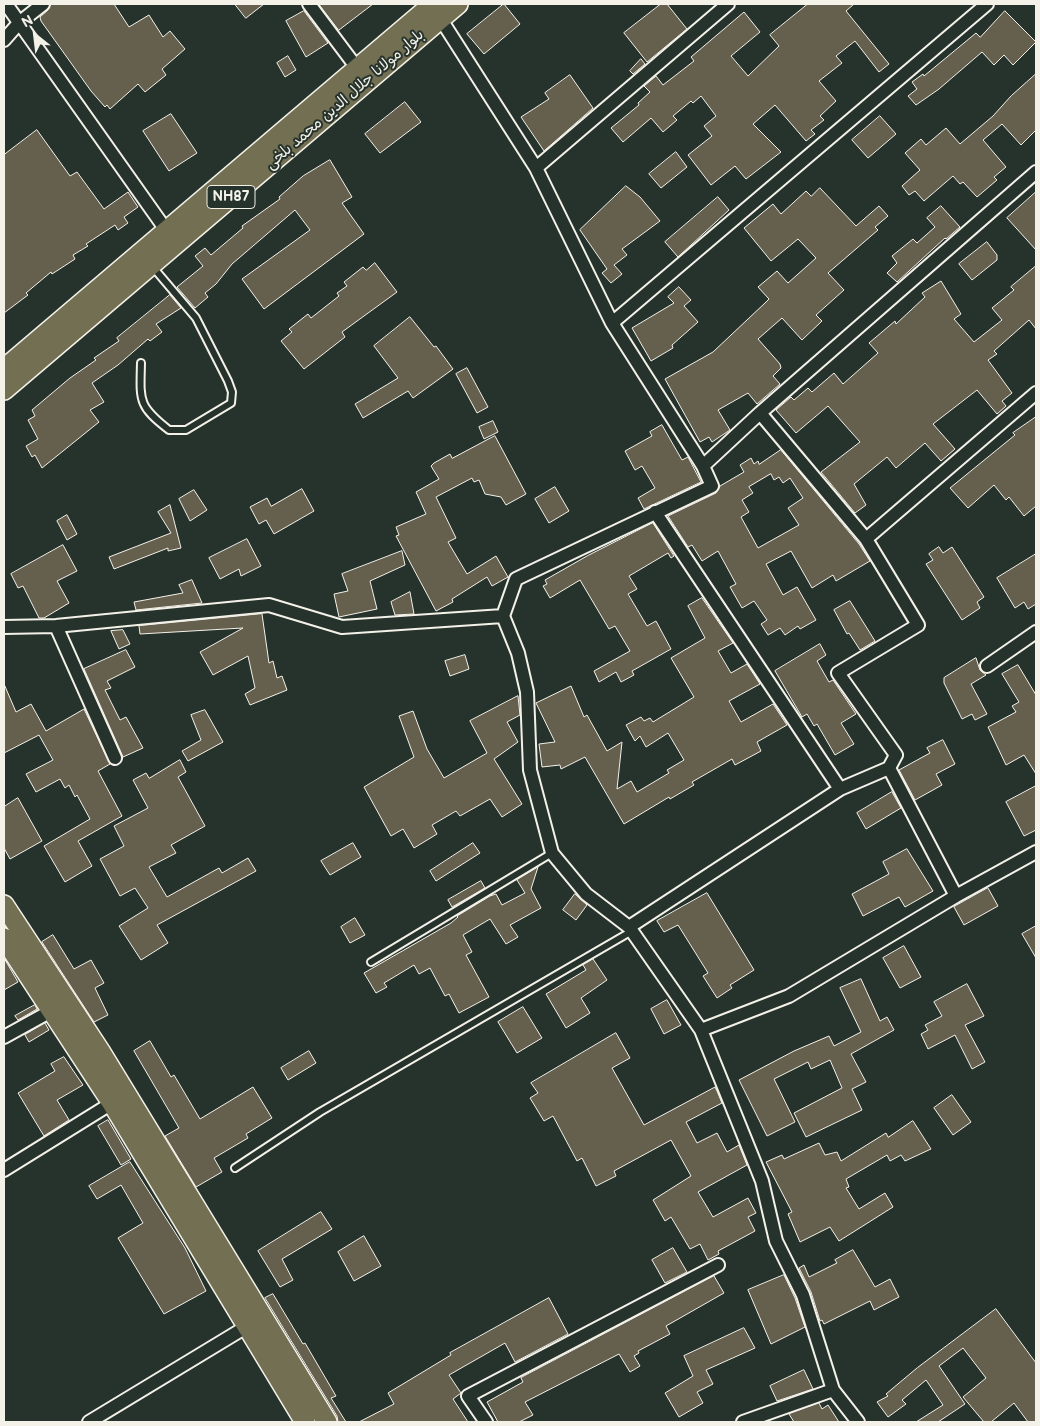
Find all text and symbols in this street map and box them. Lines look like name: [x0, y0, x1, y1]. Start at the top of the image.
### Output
north arrow: [10, 10, 60, 60]
text: N: [19, 11, 36, 31]
street label: بلوار مولانا جلال الدین محمد بلخی: [262, 26, 428, 174]
road number: NH87: [207, 186, 255, 208]

